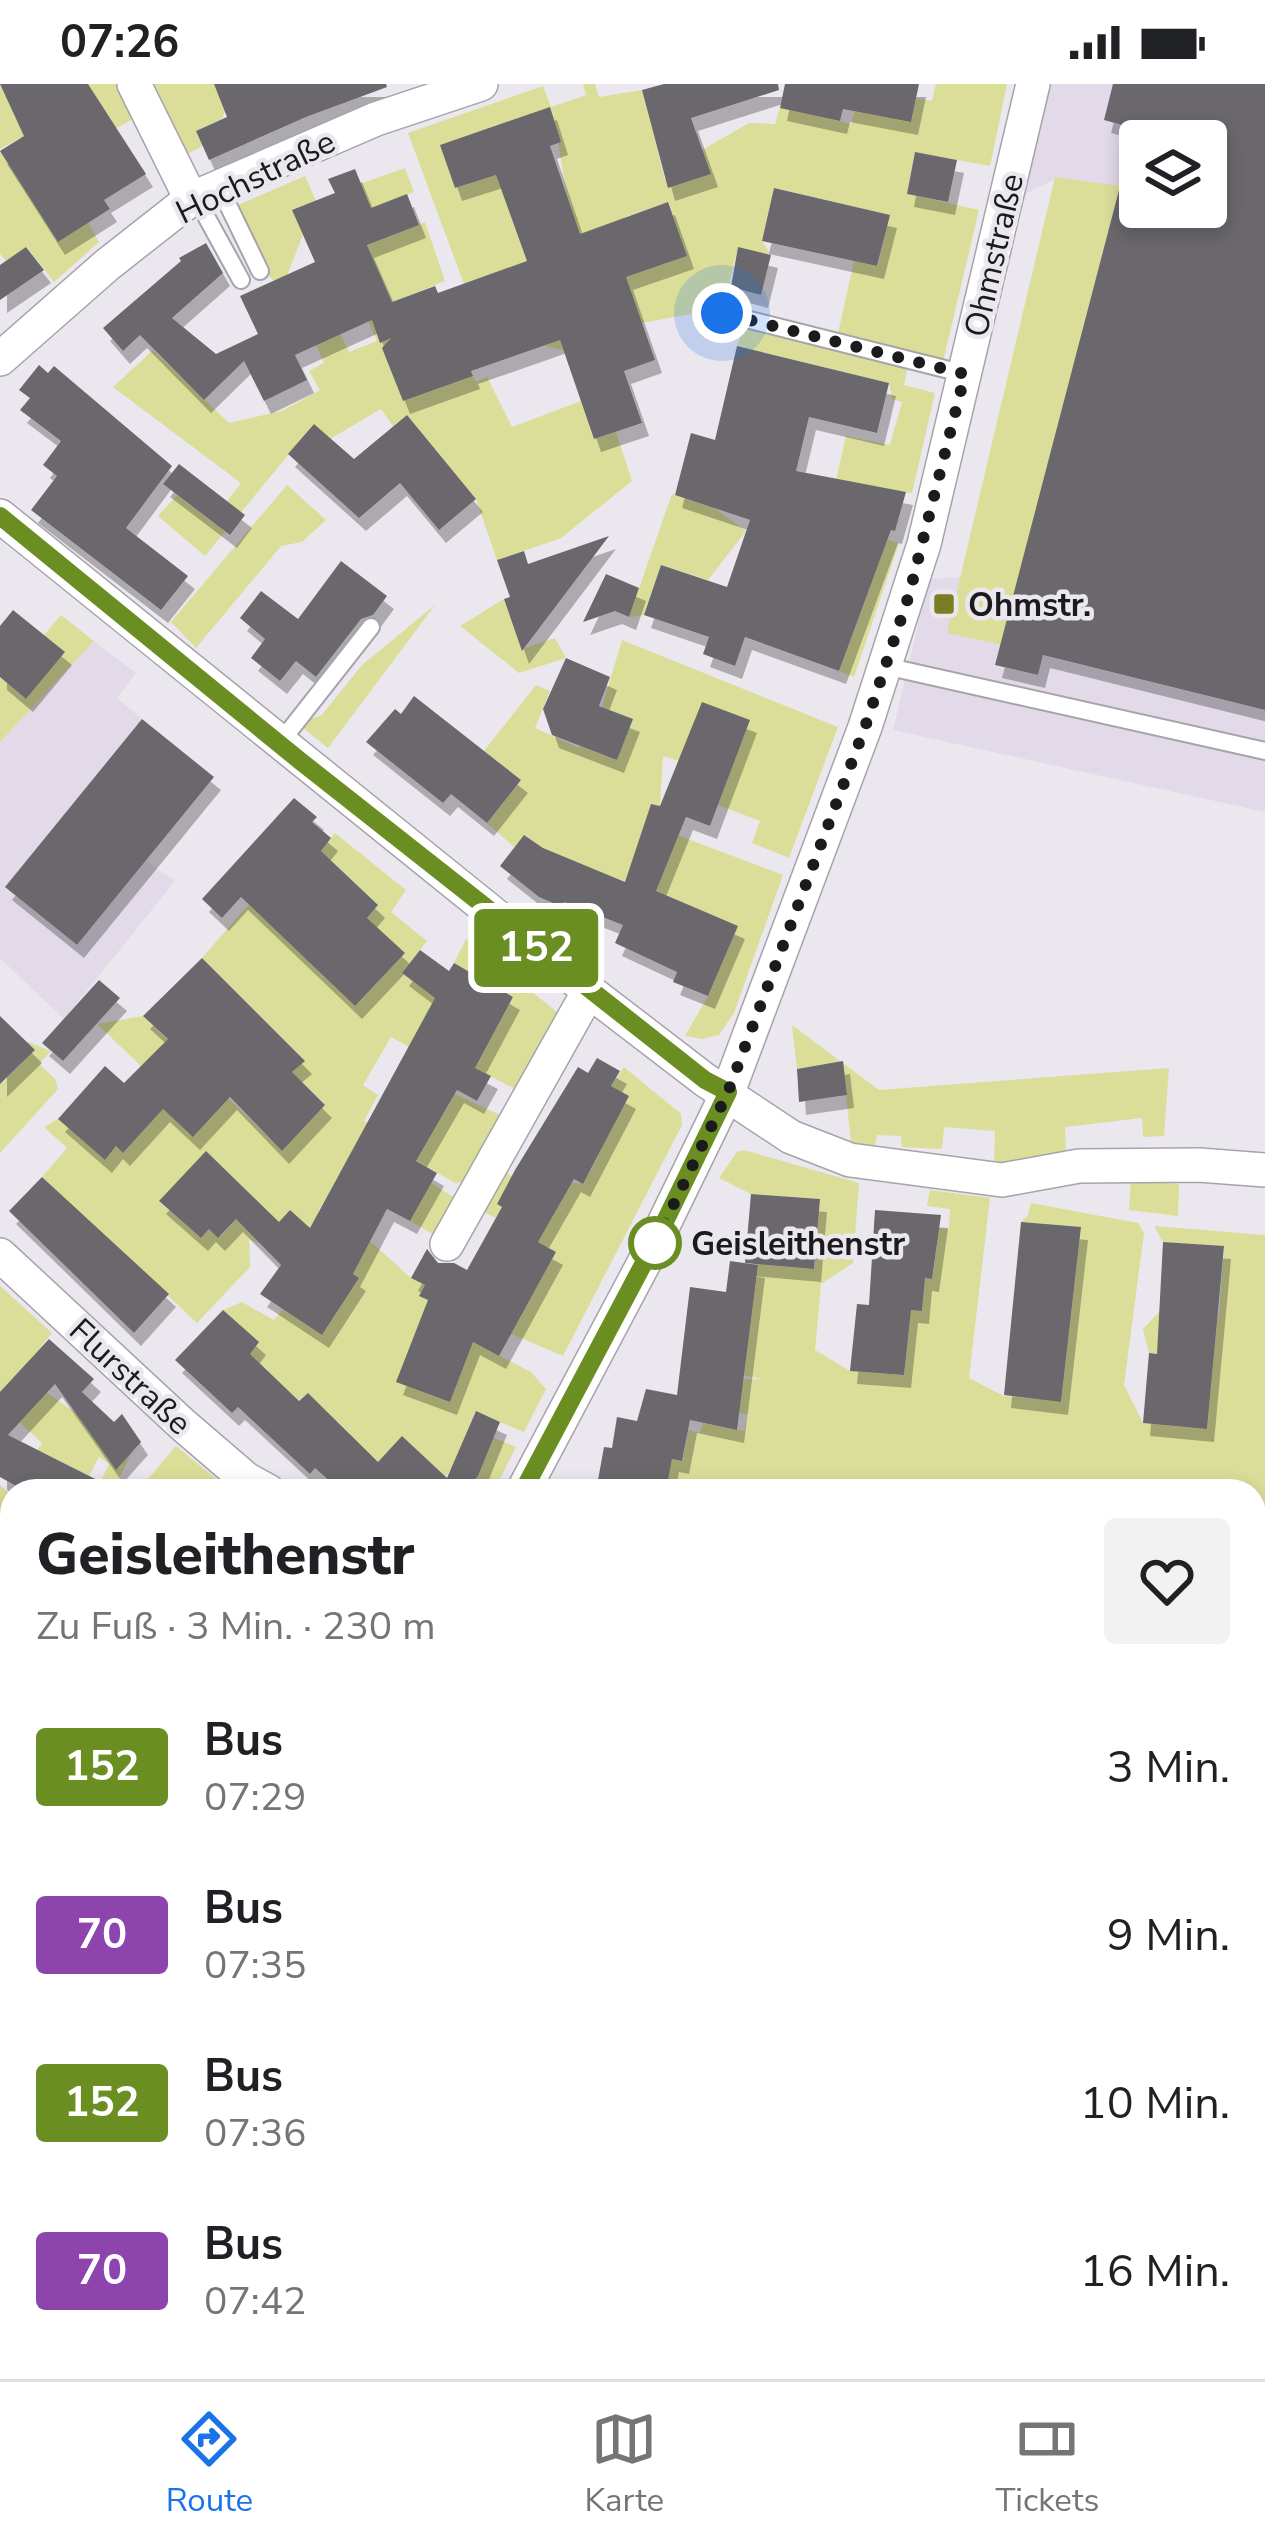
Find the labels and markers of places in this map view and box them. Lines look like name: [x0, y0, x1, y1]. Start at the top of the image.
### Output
place label: Ohmstr.: [968, 583, 1091, 628]
marker: Ohmstr.: [931, 591, 957, 617]
marker: Geisleithenstr: [630, 1218, 680, 1268]
place label: Geisleithenstr: [691, 1222, 905, 1267]

